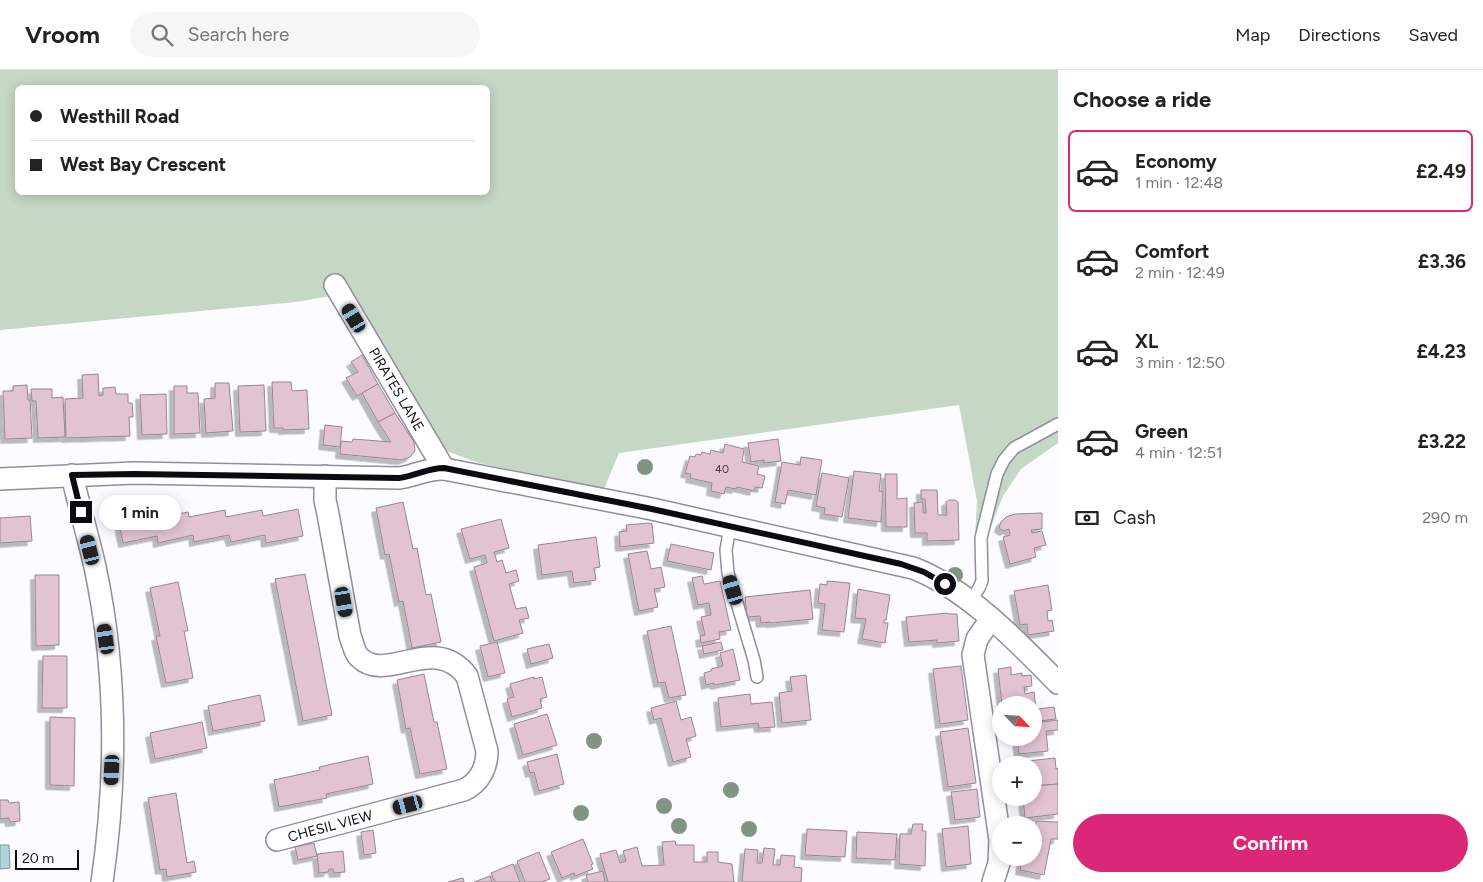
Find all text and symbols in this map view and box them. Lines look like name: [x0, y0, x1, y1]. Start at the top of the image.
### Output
search box: [130, 12, 480, 57]
text: Vroom: [25, 20, 100, 49]
icon: search: [148, 21, 176, 49]
text: Search here: [188, 23, 289, 46]
text: Map: [1235, 24, 1270, 46]
text: Directions: [1298, 24, 1380, 46]
text: Saved: [1408, 24, 1458, 46]
text: Choose a ride: [1073, 86, 1211, 113]
text: Westhill Road: [60, 105, 179, 128]
icon: car: [1075, 149, 1120, 194]
text: Economy: [1135, 150, 1217, 173]
text: West Bay Crescent: [60, 153, 226, 176]
text: £2.49: [1416, 160, 1466, 183]
text: 1 min · 12:48: [1135, 173, 1223, 192]
icon: car: [1075, 239, 1120, 284]
text: Comfort: [1135, 240, 1210, 263]
text: £3.36: [1418, 250, 1466, 273]
text: 2 min · 12:49: [1135, 263, 1225, 282]
car: [339, 301, 368, 335]
icon: car: [1075, 329, 1120, 374]
text: XL: [1135, 330, 1158, 353]
text: £4.23: [1416, 340, 1466, 363]
street label: PIRATES LANE: [365, 345, 428, 434]
text: 3 min · 12:50: [1135, 353, 1225, 372]
icon: car: [1075, 419, 1120, 464]
text: Green: [1135, 420, 1188, 443]
text: £3.22: [1417, 430, 1466, 453]
text: 4 min · 12:51: [1135, 443, 1223, 462]
house number: 40: [715, 463, 729, 476]
callout: 1 min: [98, 494, 181, 530]
route end: [70, 501, 92, 523]
text: 1 min: [121, 503, 159, 522]
icon: cash: [1073, 504, 1101, 532]
text: Cash: [1113, 506, 1156, 529]
text: 290 m: [1422, 508, 1468, 527]
car: [79, 534, 100, 566]
car: [721, 573, 744, 607]
route start: [934, 573, 956, 595]
car: [334, 586, 353, 618]
car: [96, 623, 115, 655]
north arrow: [992, 696, 1042, 746]
map controls: [992, 696, 1042, 866]
car: [103, 755, 120, 785]
button: +: [992, 756, 1042, 806]
car: [391, 794, 424, 816]
street label: CHESIL VIEW: [286, 807, 375, 846]
button: Confirm: [1073, 814, 1468, 872]
button: −: [992, 816, 1042, 866]
scale bar: [15, 847, 79, 870]
text: 20 m: [22, 850, 54, 867]

